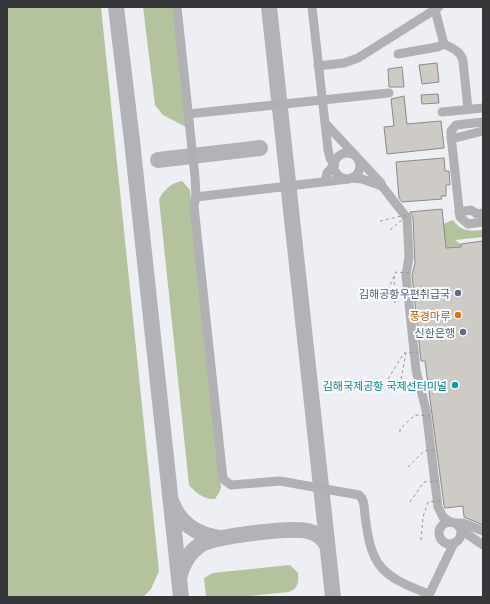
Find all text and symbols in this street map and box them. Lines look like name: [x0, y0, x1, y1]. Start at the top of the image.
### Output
place label: 김해공항우편취급국: [359, 286, 450, 301]
marker: 김해공항우편취급국: [453, 288, 463, 298]
place label: 풍경마루: [410, 308, 450, 323]
marker: 풍경마루: [453, 310, 463, 320]
place label: 신한은행: [415, 325, 455, 340]
marker: 신한은행: [458, 327, 468, 337]
place label: 김해국제공항 국제선터미널: [323, 378, 447, 393]
marker: 김해국제공항 국제선터미널: [450, 380, 460, 390]

